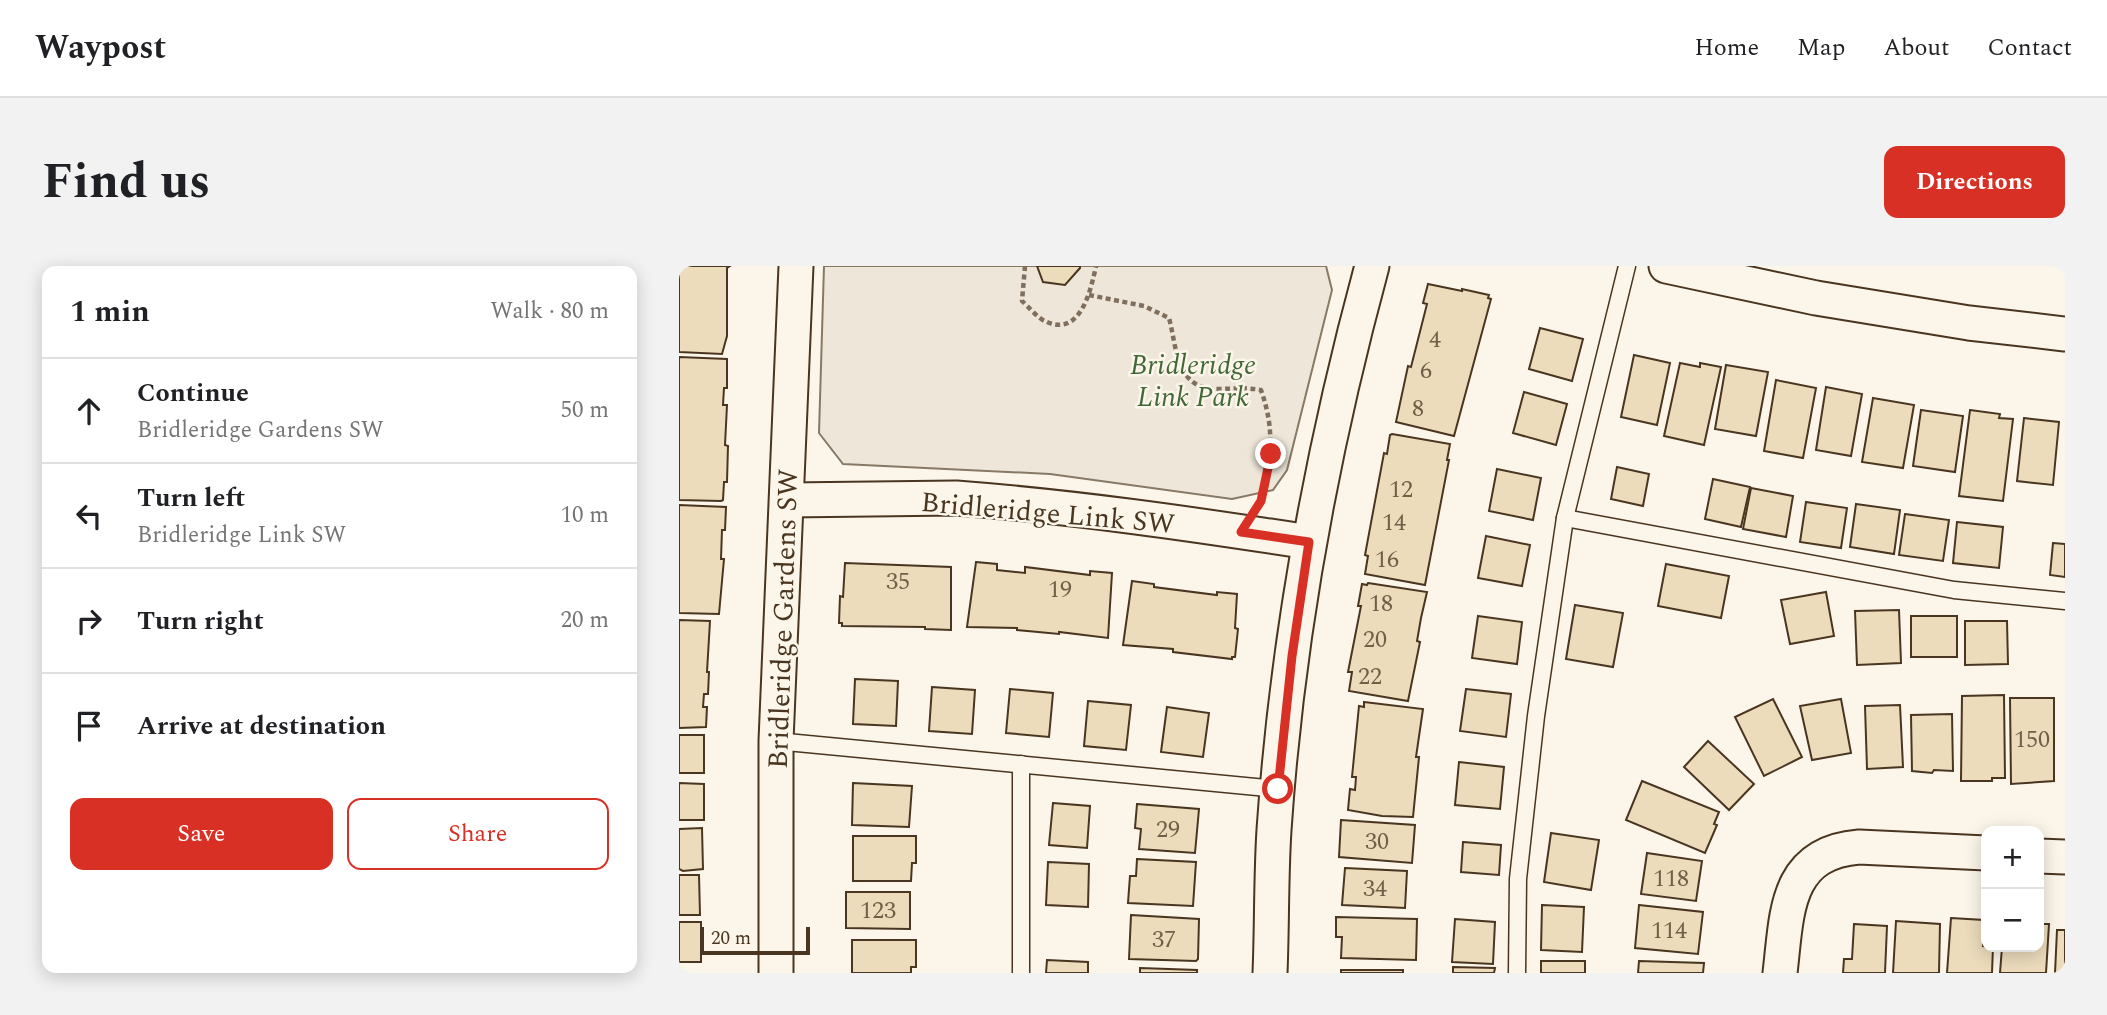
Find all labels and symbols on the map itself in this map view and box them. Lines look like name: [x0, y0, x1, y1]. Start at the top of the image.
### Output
house number: 4: [1429, 322, 1441, 358]
park label: Bridleridge Link Park: [1130, 344, 1256, 419]
house number: 6: [1420, 353, 1432, 389]
house number: 8: [1412, 391, 1424, 427]
route end: [1255, 438, 1286, 469]
street label: Bridleridge Gardens SW: [757, 468, 810, 770]
house number: 12: [1389, 472, 1413, 508]
street label: Bridleridge Link SW: [919, 481, 1177, 546]
house number: 14: [1382, 505, 1406, 541]
house number: 16: [1375, 542, 1399, 578]
house number: 35: [886, 564, 910, 600]
house number: 19: [1048, 572, 1072, 608]
house number: 18: [1369, 586, 1393, 622]
house number: 20: [1363, 622, 1387, 658]
house number: 22: [1358, 659, 1382, 695]
house number: 150: [2014, 722, 2050, 758]
route start: [1262, 773, 1293, 804]
house number: 29: [1156, 812, 1180, 848]
house number: 30: [1365, 824, 1389, 860]
house number: 118: [1653, 861, 1689, 897]
house number: 34: [1363, 871, 1387, 907]
house number: 123: [860, 893, 896, 929]
house number: 114: [1651, 913, 1687, 949]
house number: 37: [1152, 922, 1176, 958]
scale bar: [700, 924, 810, 956]

